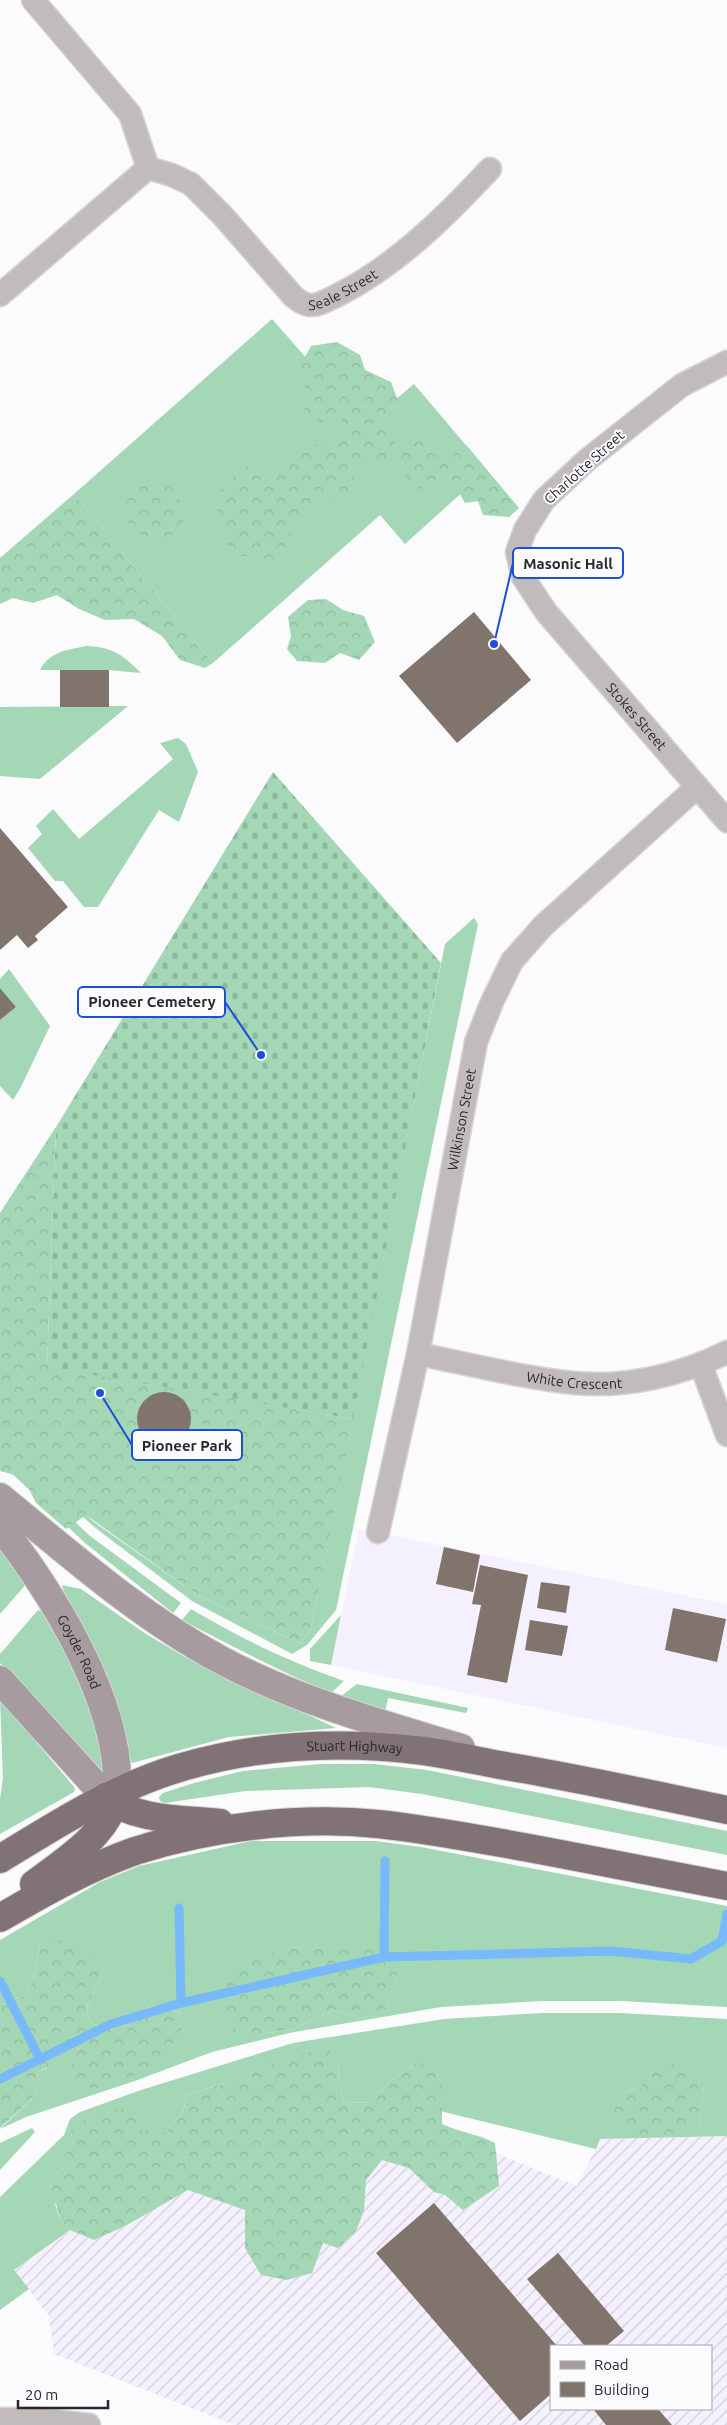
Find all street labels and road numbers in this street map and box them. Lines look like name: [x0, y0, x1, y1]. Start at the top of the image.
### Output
street label: Seale Street: [308, 266, 381, 313]
street label: Charlotte Street: [541, 427, 628, 507]
street label: Stokes Street: [603, 679, 670, 754]
street label: Wilkinson Street: [444, 1067, 479, 1172]
street label: White Crescent: [525, 1368, 623, 1392]
street label: Goyder Road: [54, 1612, 104, 1691]
street label: Stuart Highway: [306, 1738, 403, 1757]

